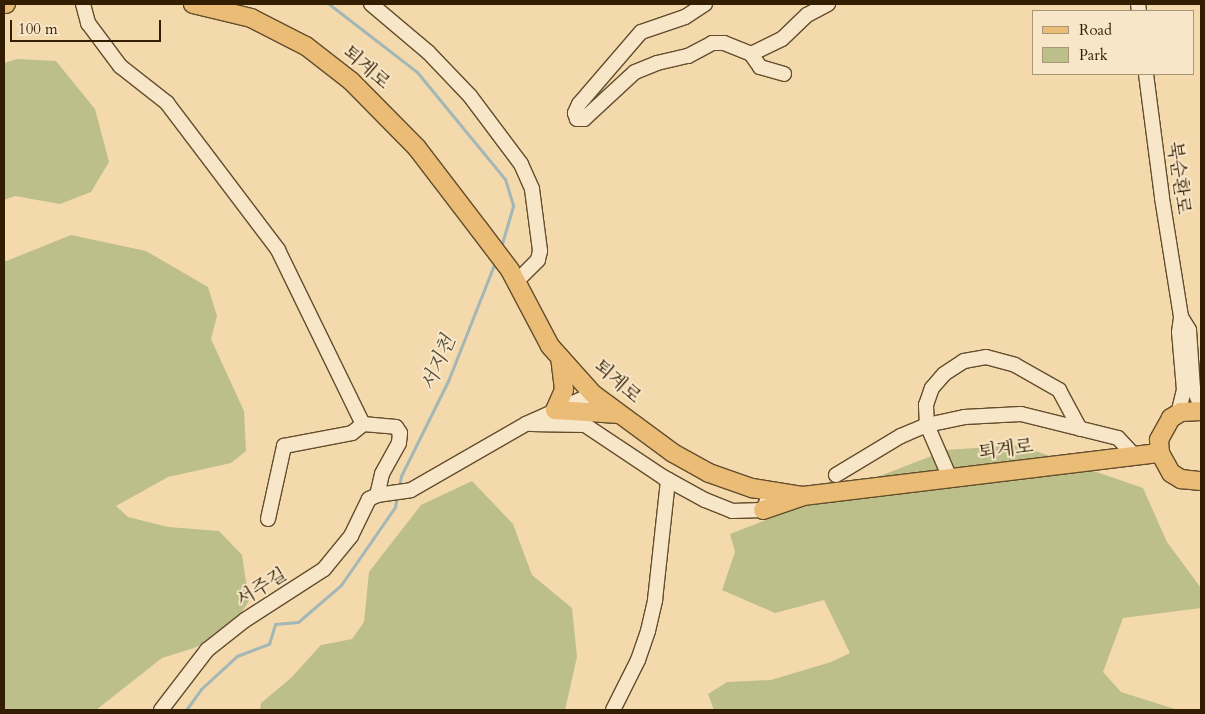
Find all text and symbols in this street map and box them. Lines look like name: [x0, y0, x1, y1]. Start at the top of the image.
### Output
scale bar: [12, 10, 164, 42]
legend: [1032, 10, 1195, 75]
text: 100 m: [18, 19, 58, 39]
text: Road: [1079, 20, 1112, 40]
street label: 퇴계로: [338, 41, 394, 95]
text: Park: [1079, 45, 1108, 65]
street label: 북순환로: [1162, 140, 1194, 216]
water label: 서지천: [416, 332, 460, 394]
street label: 퇴계로: [589, 355, 645, 409]
street label: 퇴계로: [977, 435, 1035, 465]
street label: 서주길: [233, 564, 291, 612]

